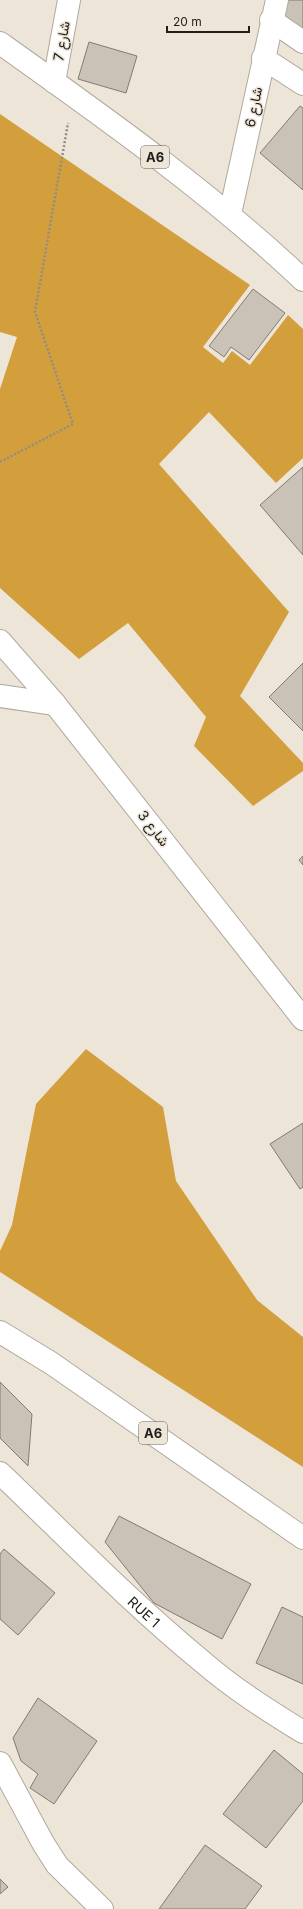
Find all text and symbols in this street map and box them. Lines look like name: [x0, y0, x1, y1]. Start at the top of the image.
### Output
scale bar: [167, 8, 249, 34]
text: 20 m: [173, 14, 202, 29]
street label: شارع 7: [49, 20, 76, 63]
street label: شارع 6: [241, 85, 268, 129]
road number: A6: [141, 146, 169, 168]
street label: شارع 3: [132, 807, 173, 851]
road number: A6: [139, 1422, 167, 1444]
street label: RUE 1: [125, 1592, 164, 1630]

